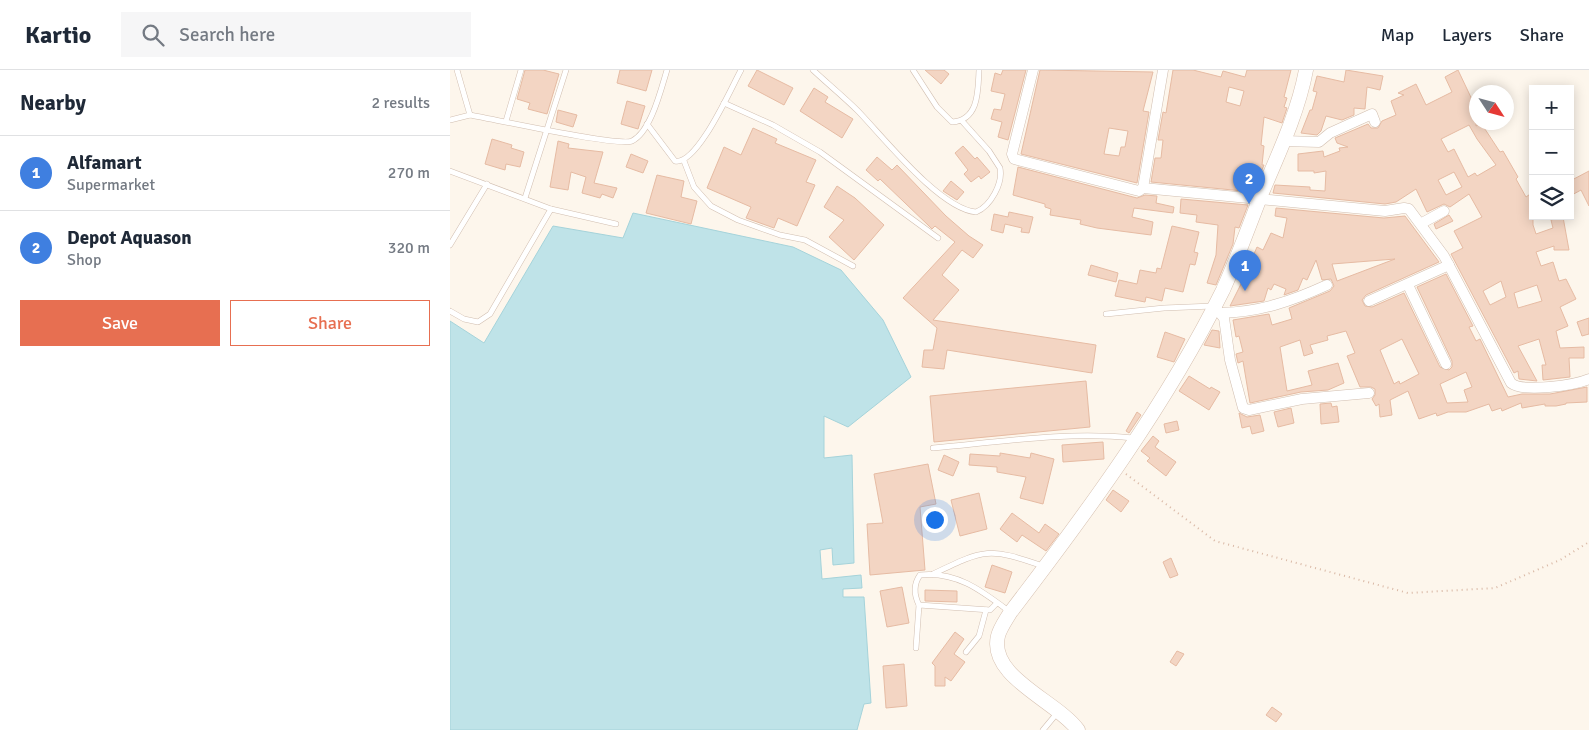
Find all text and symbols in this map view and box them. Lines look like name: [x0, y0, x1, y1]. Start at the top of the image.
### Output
search box: [121, 12, 471, 57]
text: Kartio: [25, 20, 91, 50]
icon: search: [139, 21, 167, 49]
text: Search here: [179, 23, 275, 47]
text: Map: [1381, 24, 1414, 46]
text: Layers: [1442, 24, 1492, 46]
text: Share: [1520, 24, 1564, 46]
north arrow: [1469, 85, 1514, 130]
map controls: [1529, 85, 1574, 220]
button: +: [1529, 85, 1574, 130]
text: Nearby: [20, 90, 86, 116]
text: 2 results: [371, 93, 430, 113]
button: −: [1529, 130, 1574, 175]
text: Alfamart: [67, 151, 142, 175]
text: 1: [32, 163, 40, 183]
text: 270 m: [388, 163, 430, 183]
pin: 2: [1233, 163, 1265, 204]
text: Supermarket: [67, 175, 155, 195]
button: layers: [1529, 175, 1574, 220]
text: Depot Aquason: [67, 226, 192, 250]
text: 2: [32, 238, 40, 258]
text: 320 m: [388, 238, 430, 258]
text: Shop: [67, 250, 101, 270]
pin: 1: [1229, 250, 1261, 291]
button: Save: [20, 300, 220, 346]
button: Share: [230, 300, 430, 346]
your location: [922, 507, 948, 533]

